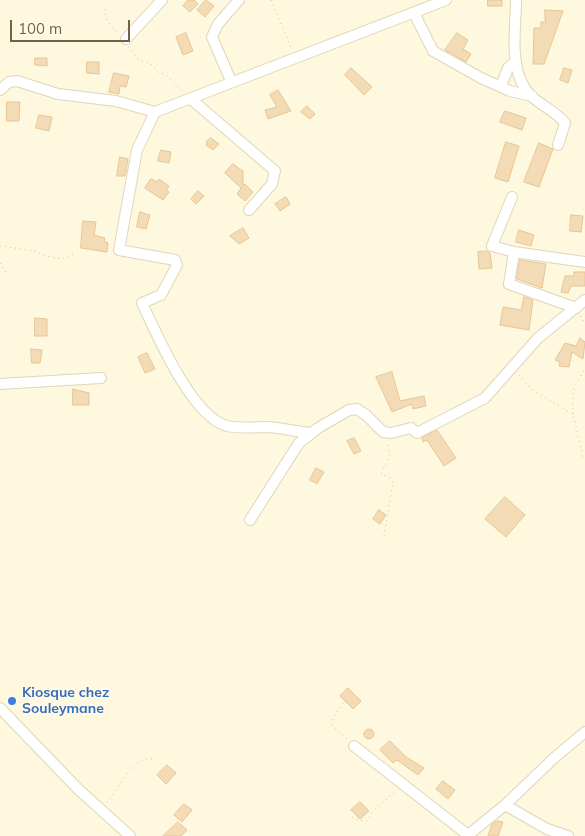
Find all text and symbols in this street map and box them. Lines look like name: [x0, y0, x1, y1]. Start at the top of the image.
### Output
scale bar: [12, 10, 132, 42]
text: 100 m: [18, 19, 62, 38]
place label: Kiosque chez Souleymane: [22, 685, 109, 718]
marker: Kiosque chez Souleymane: [6, 695, 18, 707]

